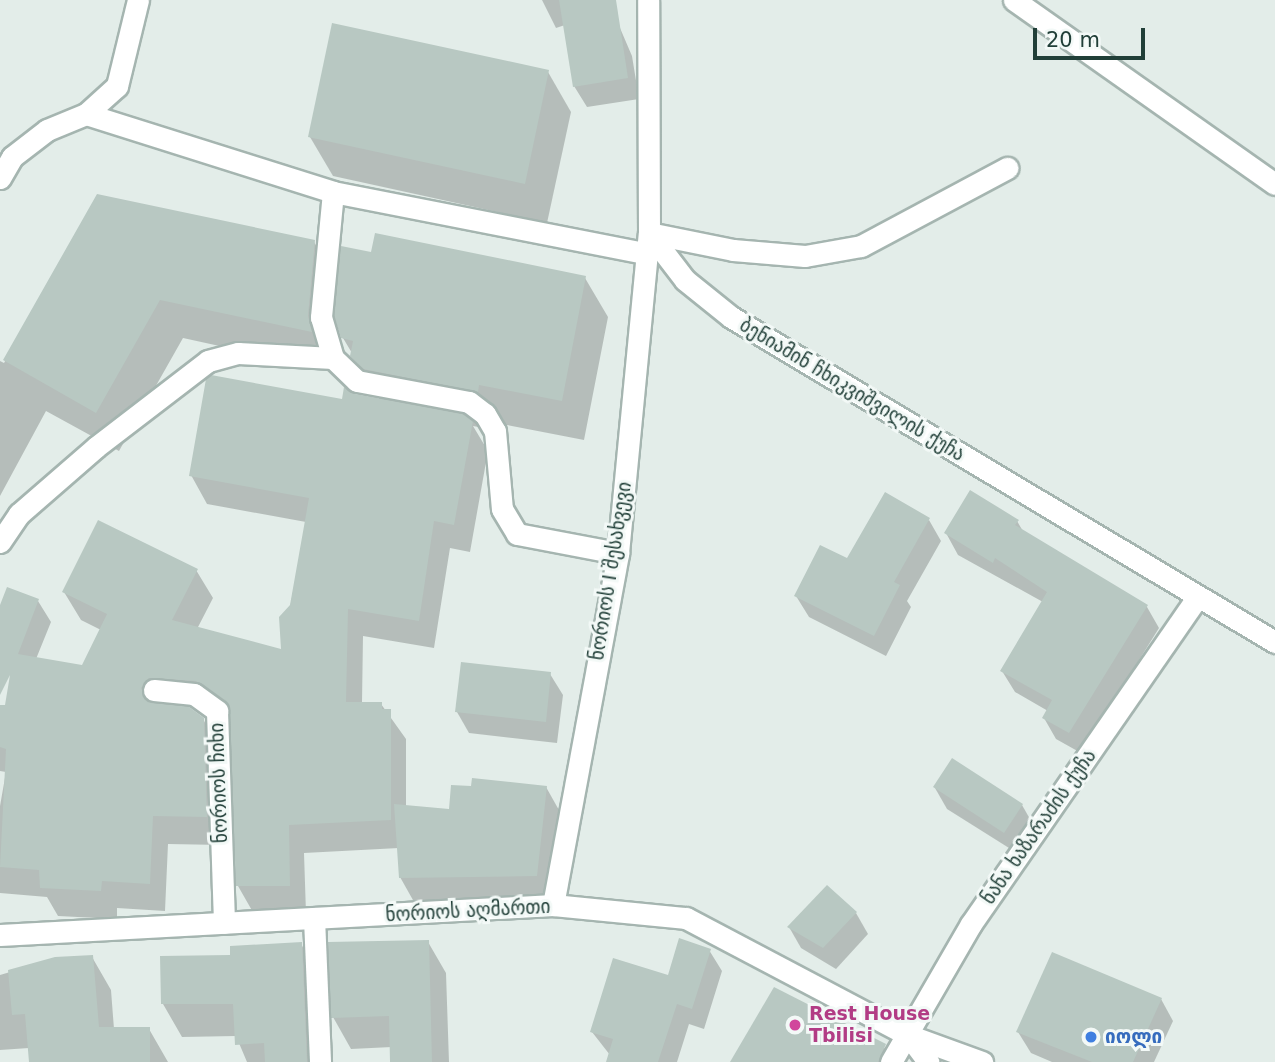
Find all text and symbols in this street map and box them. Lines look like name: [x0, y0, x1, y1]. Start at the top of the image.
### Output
scale bar: [1037, 14, 1149, 58]
text: 20 m: [1046, 28, 1100, 52]
street label: ბენიამინ ჩხიკვიშვილის ქუჩა: [735, 314, 969, 466]
street label: ნორიოს I შესახვევი: [586, 480, 636, 662]
street label: ნორიოს ჩიხი: [206, 723, 232, 843]
street label: ნანა ხაზარაძის ქუჩა: [977, 745, 1101, 909]
street label: ნორიოს აღმართი: [385, 895, 551, 927]
place label: Rest House Tbilisi: [809, 1003, 930, 1047]
marker: Rest House Tbilisi: [787, 1017, 803, 1033]
place label: იოლი: [1105, 1026, 1162, 1048]
marker: იოლი: [1083, 1029, 1099, 1045]

